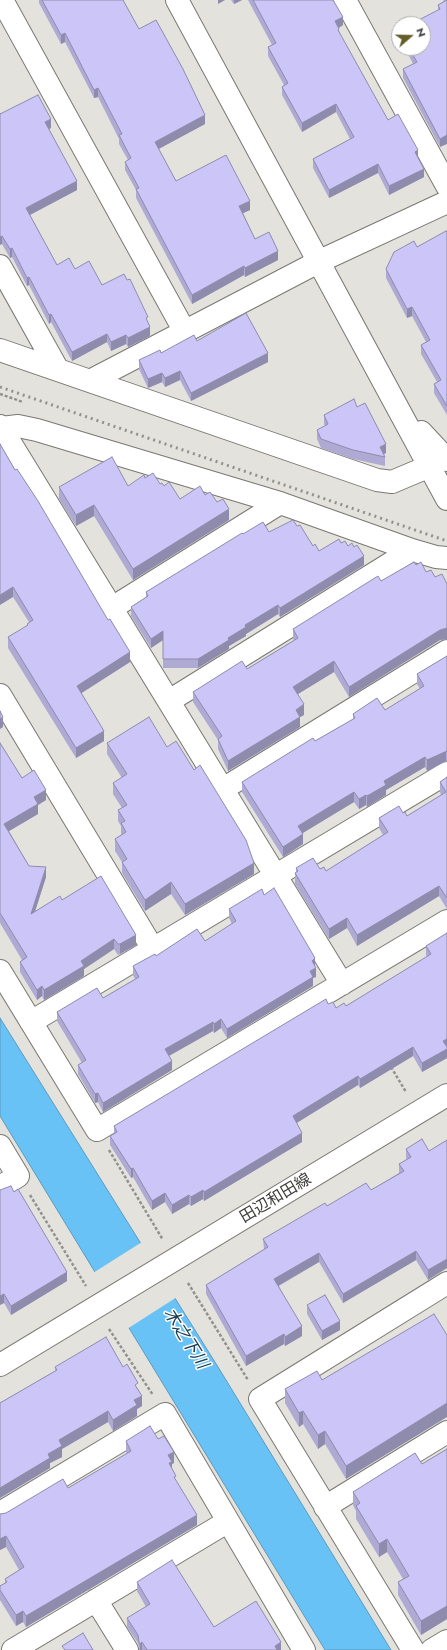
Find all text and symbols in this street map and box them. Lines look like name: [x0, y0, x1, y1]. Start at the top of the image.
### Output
north arrow: [391, 16, 431, 56]
text: N: [412, 25, 430, 39]
street label: 田辺和田線: [237, 1170, 315, 1228]
water label: 木之下川: [158, 1305, 212, 1373]

